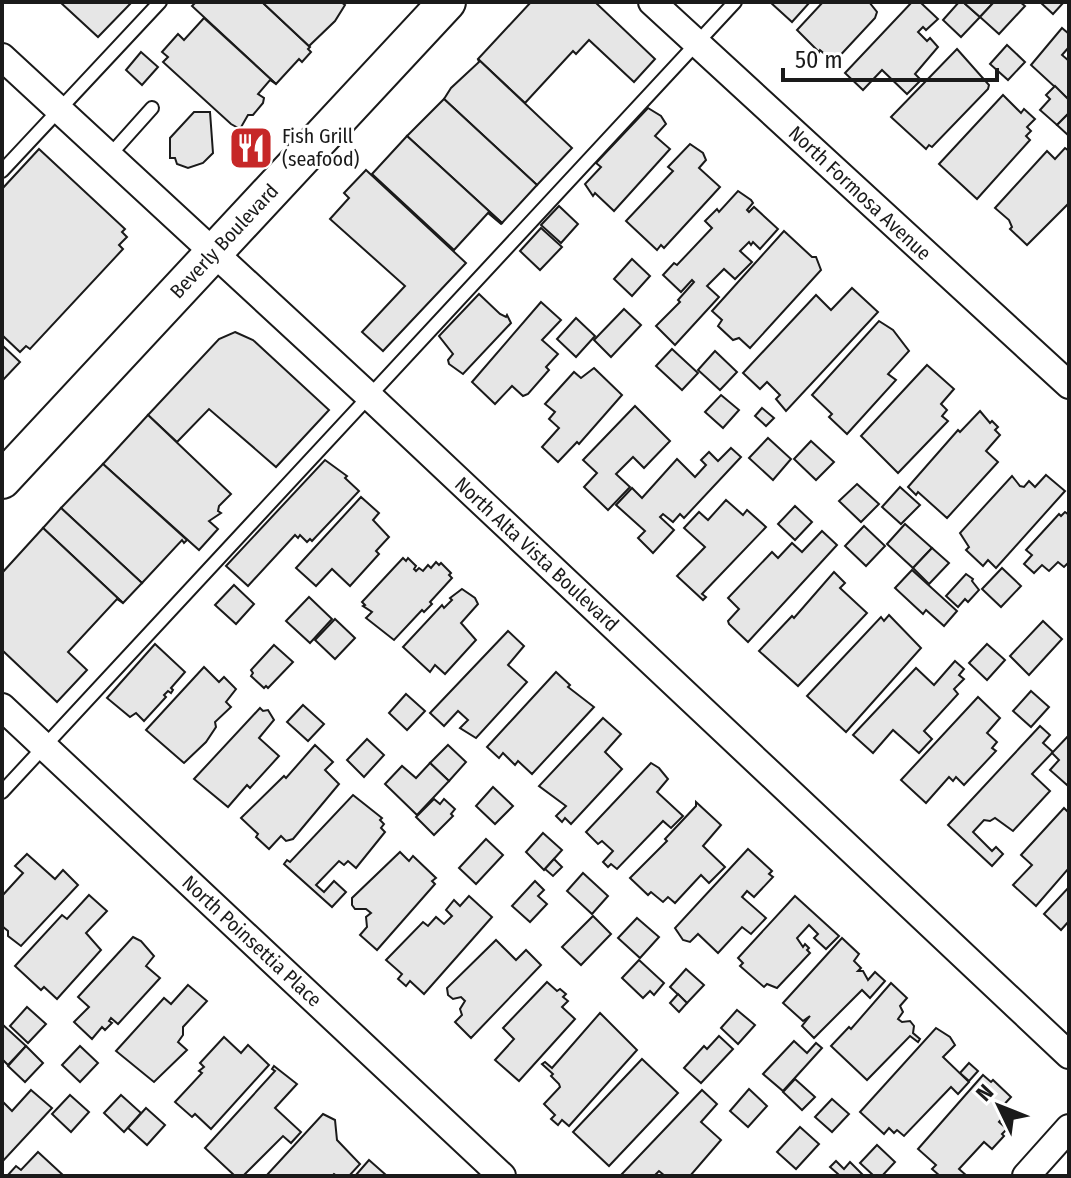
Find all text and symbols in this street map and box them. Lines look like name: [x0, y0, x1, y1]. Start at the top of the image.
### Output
scale bar: [783, 32, 997, 82]
text: 50 m: [795, 46, 843, 74]
street label: North Formosa Avenue: [784, 121, 936, 265]
restaurant icon: Fish Grill (seafood): [227, 124, 275, 172]
place label: Fish Grill (seafood): [282, 124, 360, 171]
street label: Beverly Boulevard: [165, 179, 283, 303]
street label: North Alta Vista Boulevard: [450, 472, 624, 636]
street label: North Poinsettia Place: [177, 870, 327, 1012]
north arrow: [959, 1066, 1039, 1146]
text: N: [970, 1079, 999, 1107]

